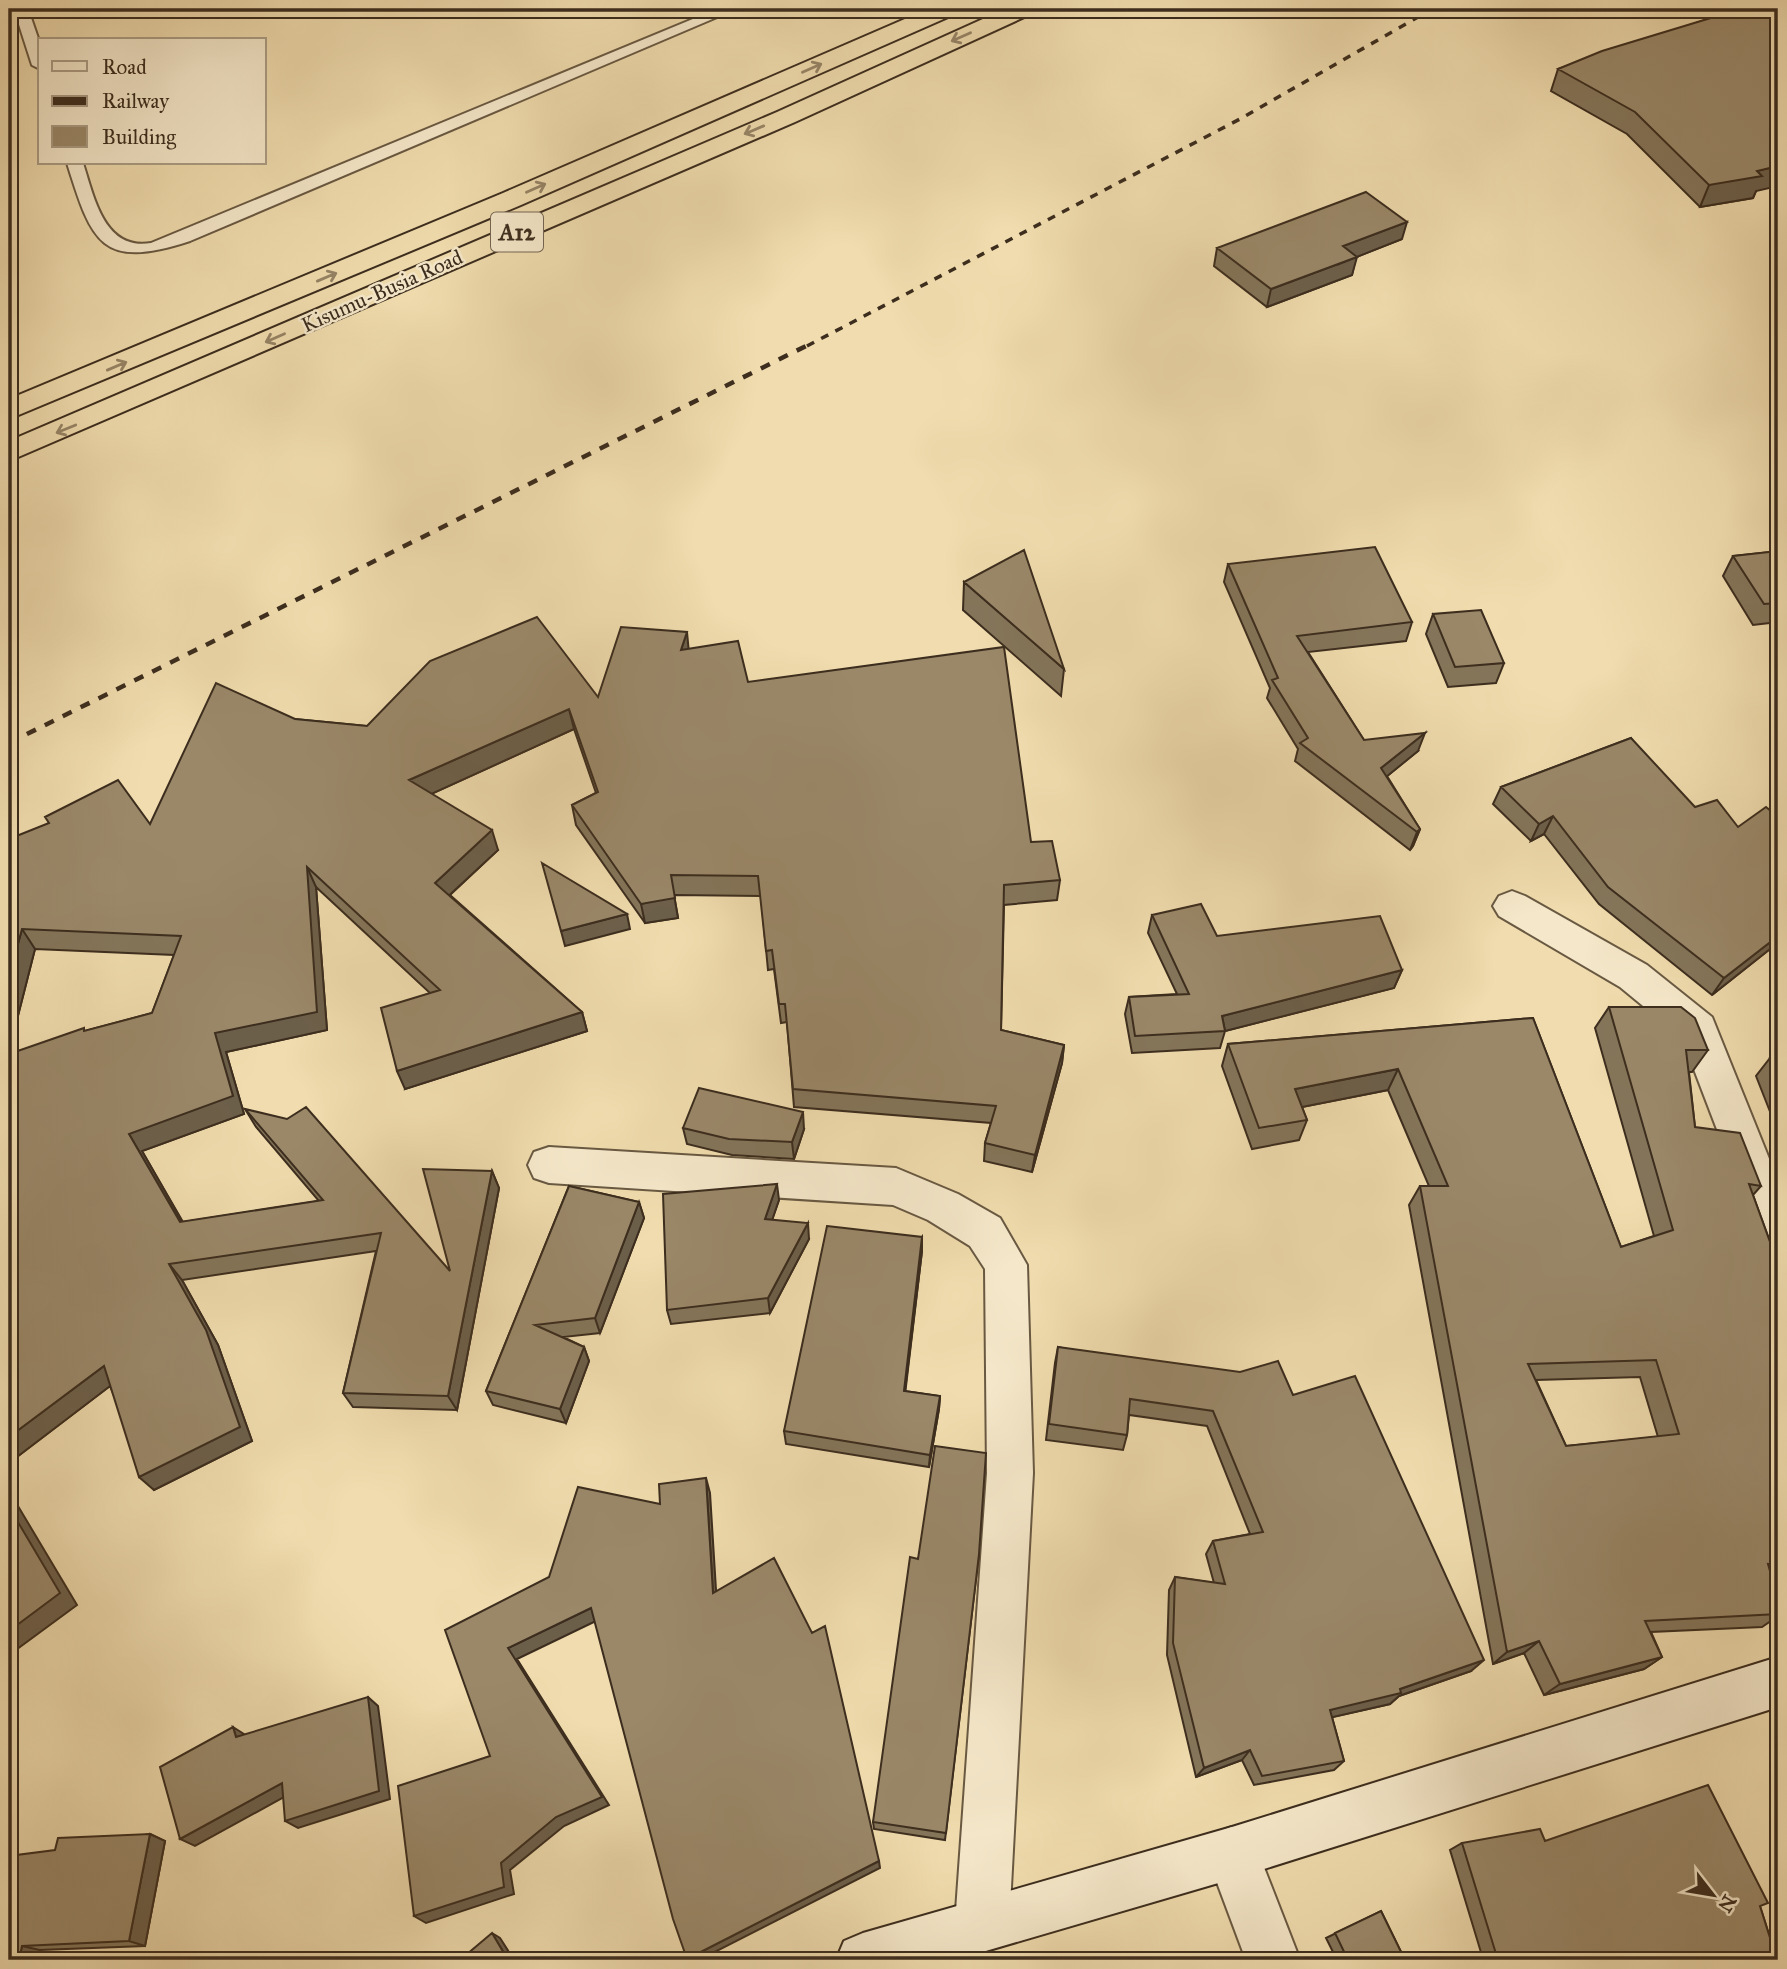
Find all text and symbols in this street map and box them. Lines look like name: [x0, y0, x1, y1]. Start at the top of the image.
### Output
one-way arrow: [951, 31, 972, 44]
legend: [38, 38, 266, 164]
text: Road: [102, 54, 147, 80]
one-way arrow: [801, 61, 822, 74]
text: Railway: [102, 88, 170, 114]
text: Building: [102, 124, 176, 150]
one-way arrow: [743, 125, 765, 138]
one-way arrow: [525, 181, 547, 194]
road number: A12: [491, 213, 543, 252]
street label: Kisumu-Busia Road: [297, 244, 467, 338]
one-way arrow: [316, 270, 337, 283]
one-way arrow: [265, 332, 286, 345]
one-way arrow: [106, 359, 128, 372]
one-way arrow: [56, 423, 78, 436]
north arrow: [1678, 1860, 1748, 1930]
text: N: [1713, 1891, 1741, 1916]

